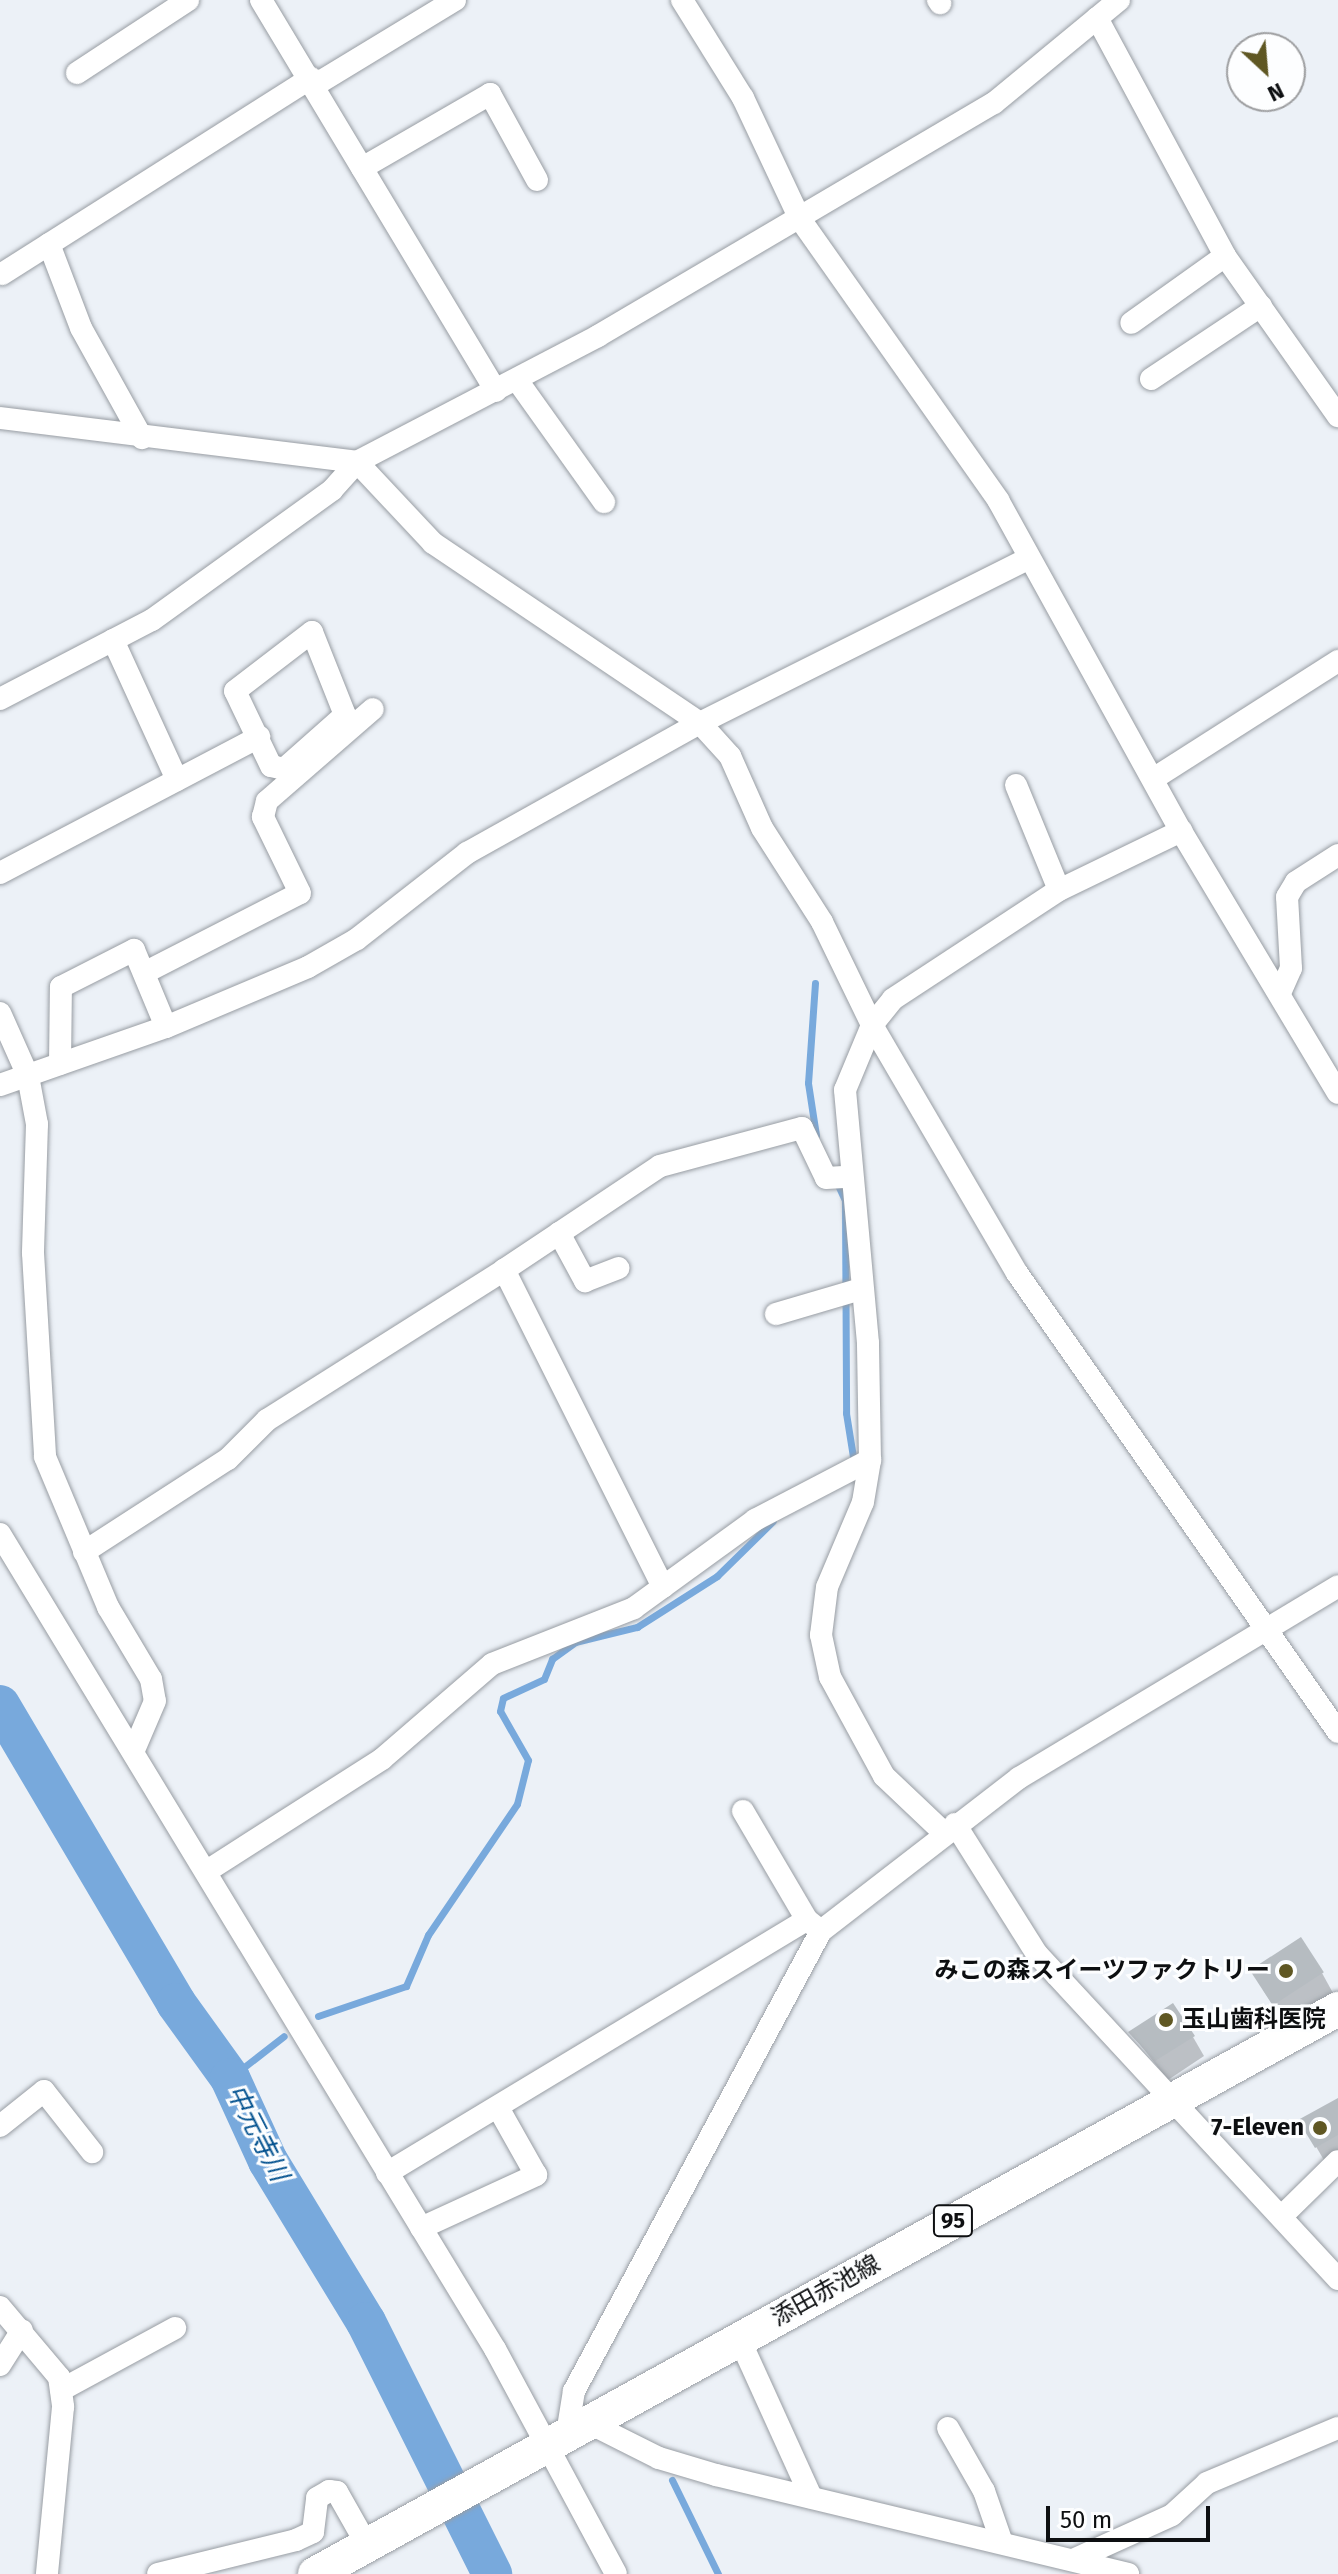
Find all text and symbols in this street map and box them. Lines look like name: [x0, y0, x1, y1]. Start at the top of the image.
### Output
north arrow: [1226, 32, 1306, 112]
text: N: [1263, 77, 1288, 108]
place label: みこの森スイーツファクトリー: [934, 1957, 1270, 1985]
marker: みこの森スイーツファクトリー: [1277, 1962, 1295, 1980]
place label: 玉山歯科医院: [1182, 2006, 1326, 2034]
marker: 玉山歯科医院: [1157, 2011, 1175, 2029]
water label: 中元寺川: [219, 2080, 295, 2186]
place label: 7-Eleven: [1211, 2114, 1304, 2142]
marker: 7-Eleven: [1311, 2119, 1329, 2137]
road number: 95: [931, 2203, 975, 2239]
street label: 添田赤池線: [767, 2249, 885, 2333]
scale bar: [1050, 2490, 1214, 2540]
text: 50 m: [1060, 2506, 1112, 2534]

